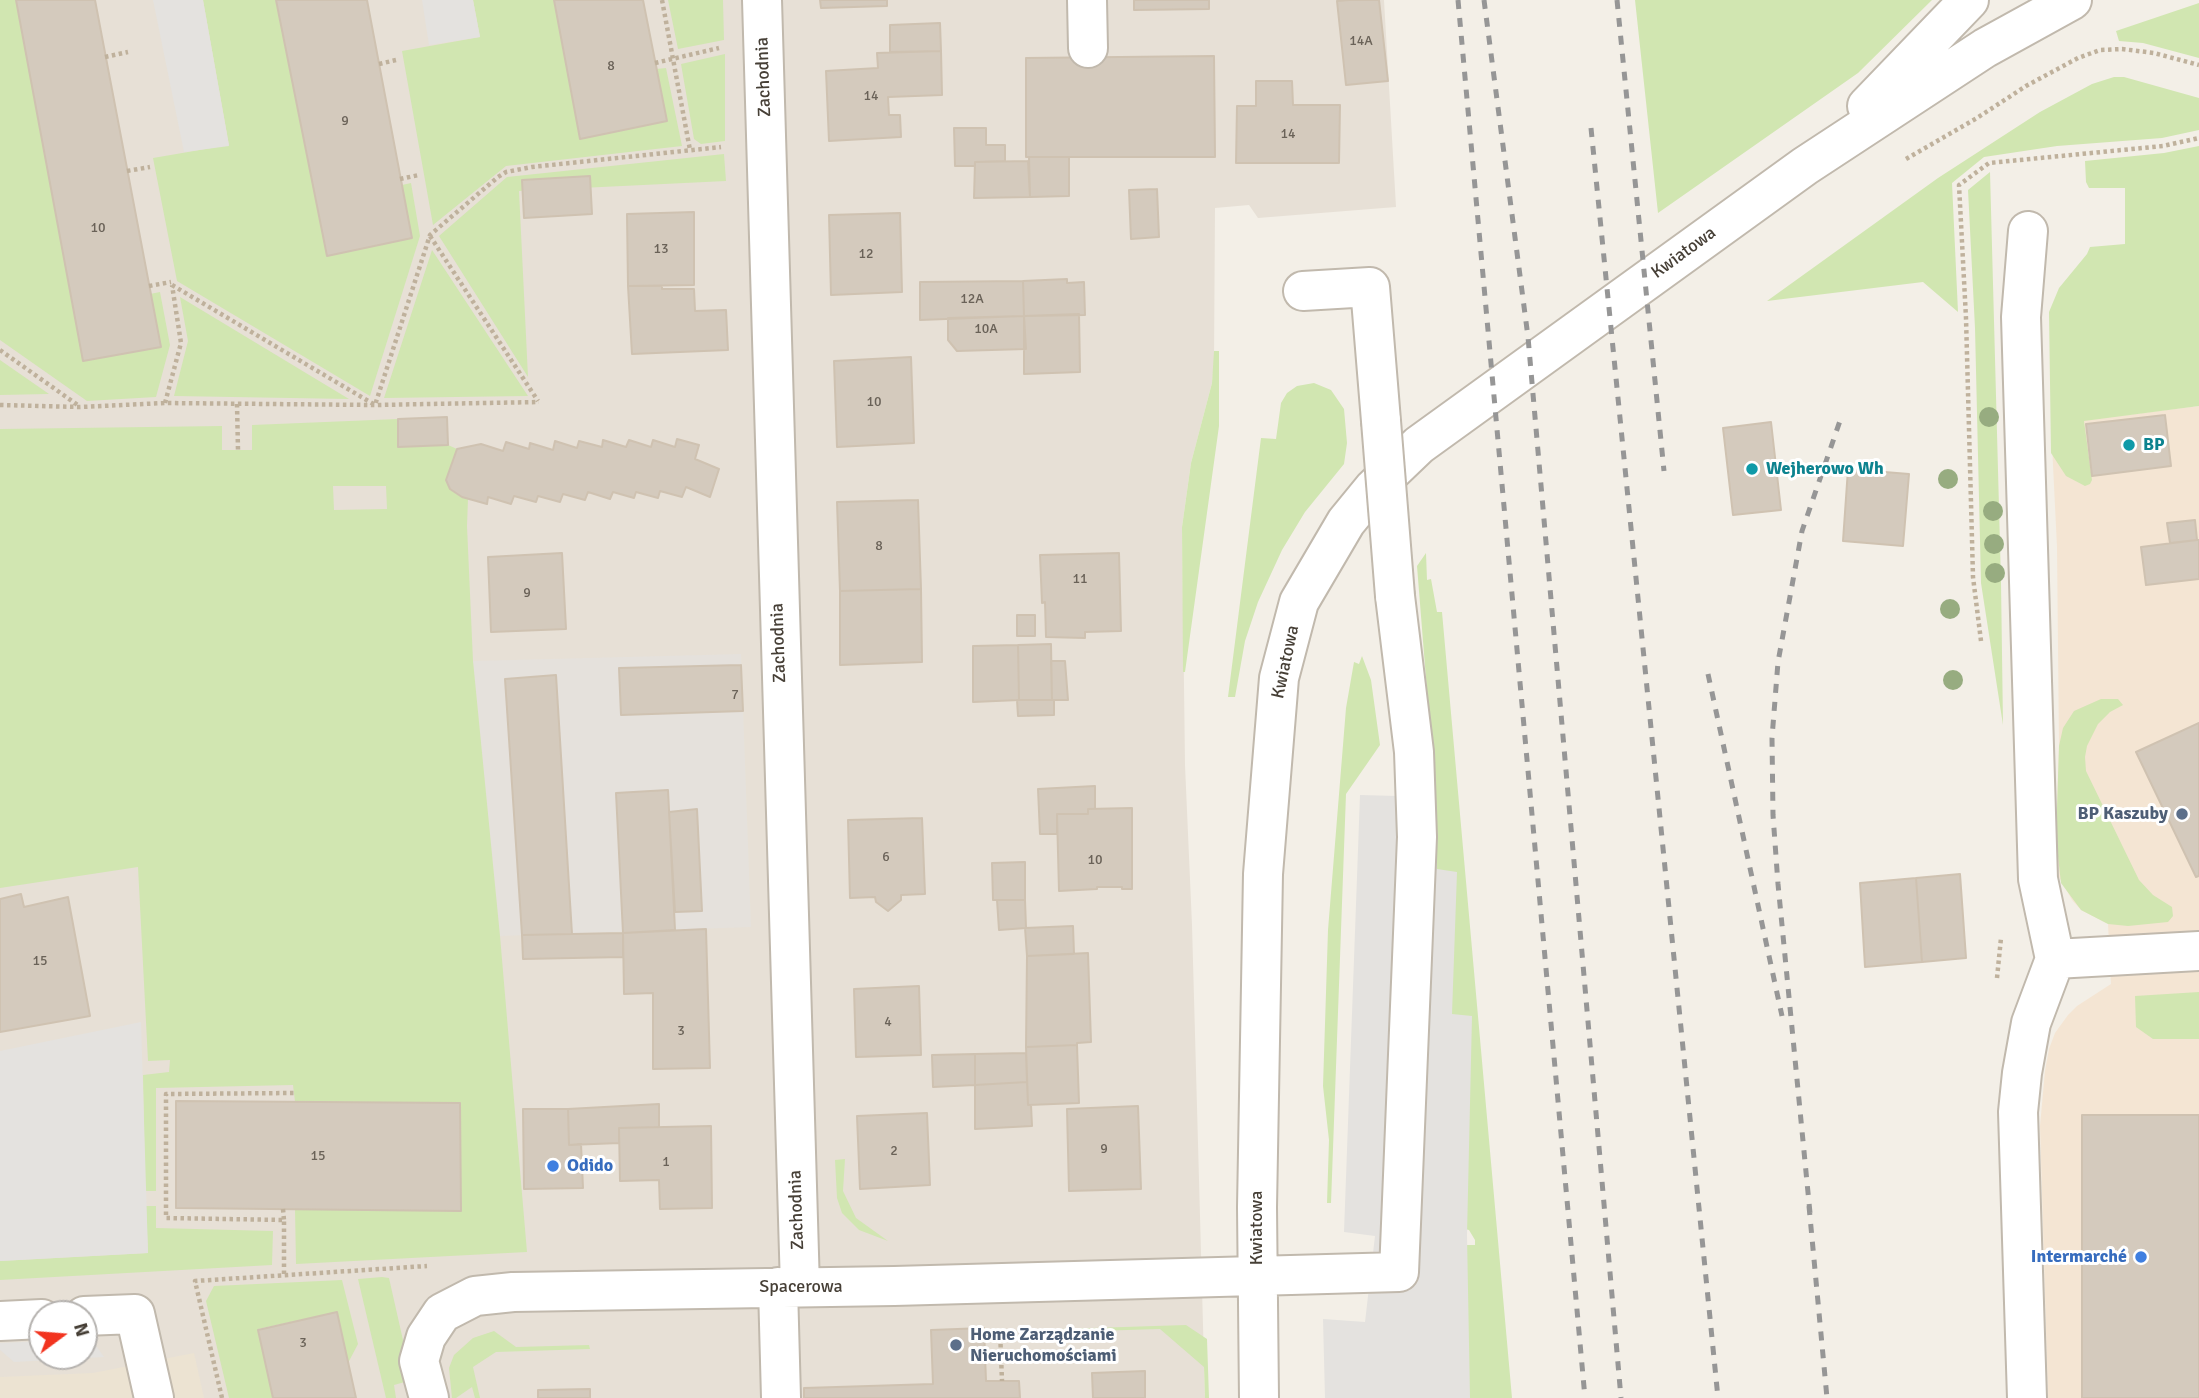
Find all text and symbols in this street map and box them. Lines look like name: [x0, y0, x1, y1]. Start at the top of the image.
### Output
house number: 14A: [1349, 33, 1373, 49]
street label: Zachodnia: [752, 37, 776, 117]
house number: 8: [607, 58, 615, 74]
house number: 14: [863, 88, 879, 104]
house number: 9: [341, 113, 349, 129]
house number: 14: [1280, 126, 1296, 142]
house number: 10: [90, 220, 106, 236]
street label: Kwiatowa: [1647, 222, 1721, 284]
house number: 13: [653, 241, 669, 257]
house number: 12: [858, 246, 874, 262]
house number: 12A: [960, 291, 984, 307]
house number: 10A: [974, 321, 998, 337]
house number: 10: [866, 394, 882, 410]
place label: BP: [2143, 434, 2165, 456]
marker: BP: [2121, 437, 2137, 453]
place label: Wejherowo Wh: [1766, 458, 1884, 480]
marker: Wejherowo Wh: [1744, 461, 1760, 477]
house number: 8: [875, 538, 883, 554]
house number: 11: [1072, 571, 1088, 587]
house number: 9: [523, 585, 531, 601]
street label: Zachodnia: [767, 603, 791, 683]
street label: Kwiatowa: [1268, 623, 1304, 701]
house number: 7: [731, 687, 739, 703]
place label: BP Kaszuby: [2077, 803, 2168, 825]
marker: BP Kaszuby: [2174, 806, 2190, 822]
house number: 6: [882, 849, 890, 865]
house number: 10: [1087, 852, 1103, 868]
house number: 15: [32, 953, 48, 969]
house number: 4: [884, 1014, 892, 1030]
house number: 3: [677, 1023, 685, 1039]
house number: 9: [1100, 1141, 1108, 1157]
house number: 2: [890, 1143, 898, 1159]
house number: 15: [310, 1148, 326, 1164]
house number: 1: [662, 1154, 670, 1170]
place label: Odido: [567, 1155, 613, 1177]
marker: Odido: [545, 1158, 561, 1174]
street label: Zachodnia: [785, 1170, 809, 1250]
street label: Kwiatowa: [1246, 1191, 1268, 1265]
place label: Intermarché: [2031, 1246, 2127, 1268]
marker: Intermarché: [2133, 1249, 2149, 1265]
street label: Spacerowa: [759, 1276, 843, 1298]
north arrow: [28, 1300, 98, 1370]
text: N: [68, 1320, 95, 1339]
place label: Home Zarządzanie Nieruchomościami: [970, 1324, 1117, 1366]
house number: 3: [299, 1335, 307, 1351]
marker: Home Zarządzanie Nieruchomościami: [948, 1337, 964, 1353]

